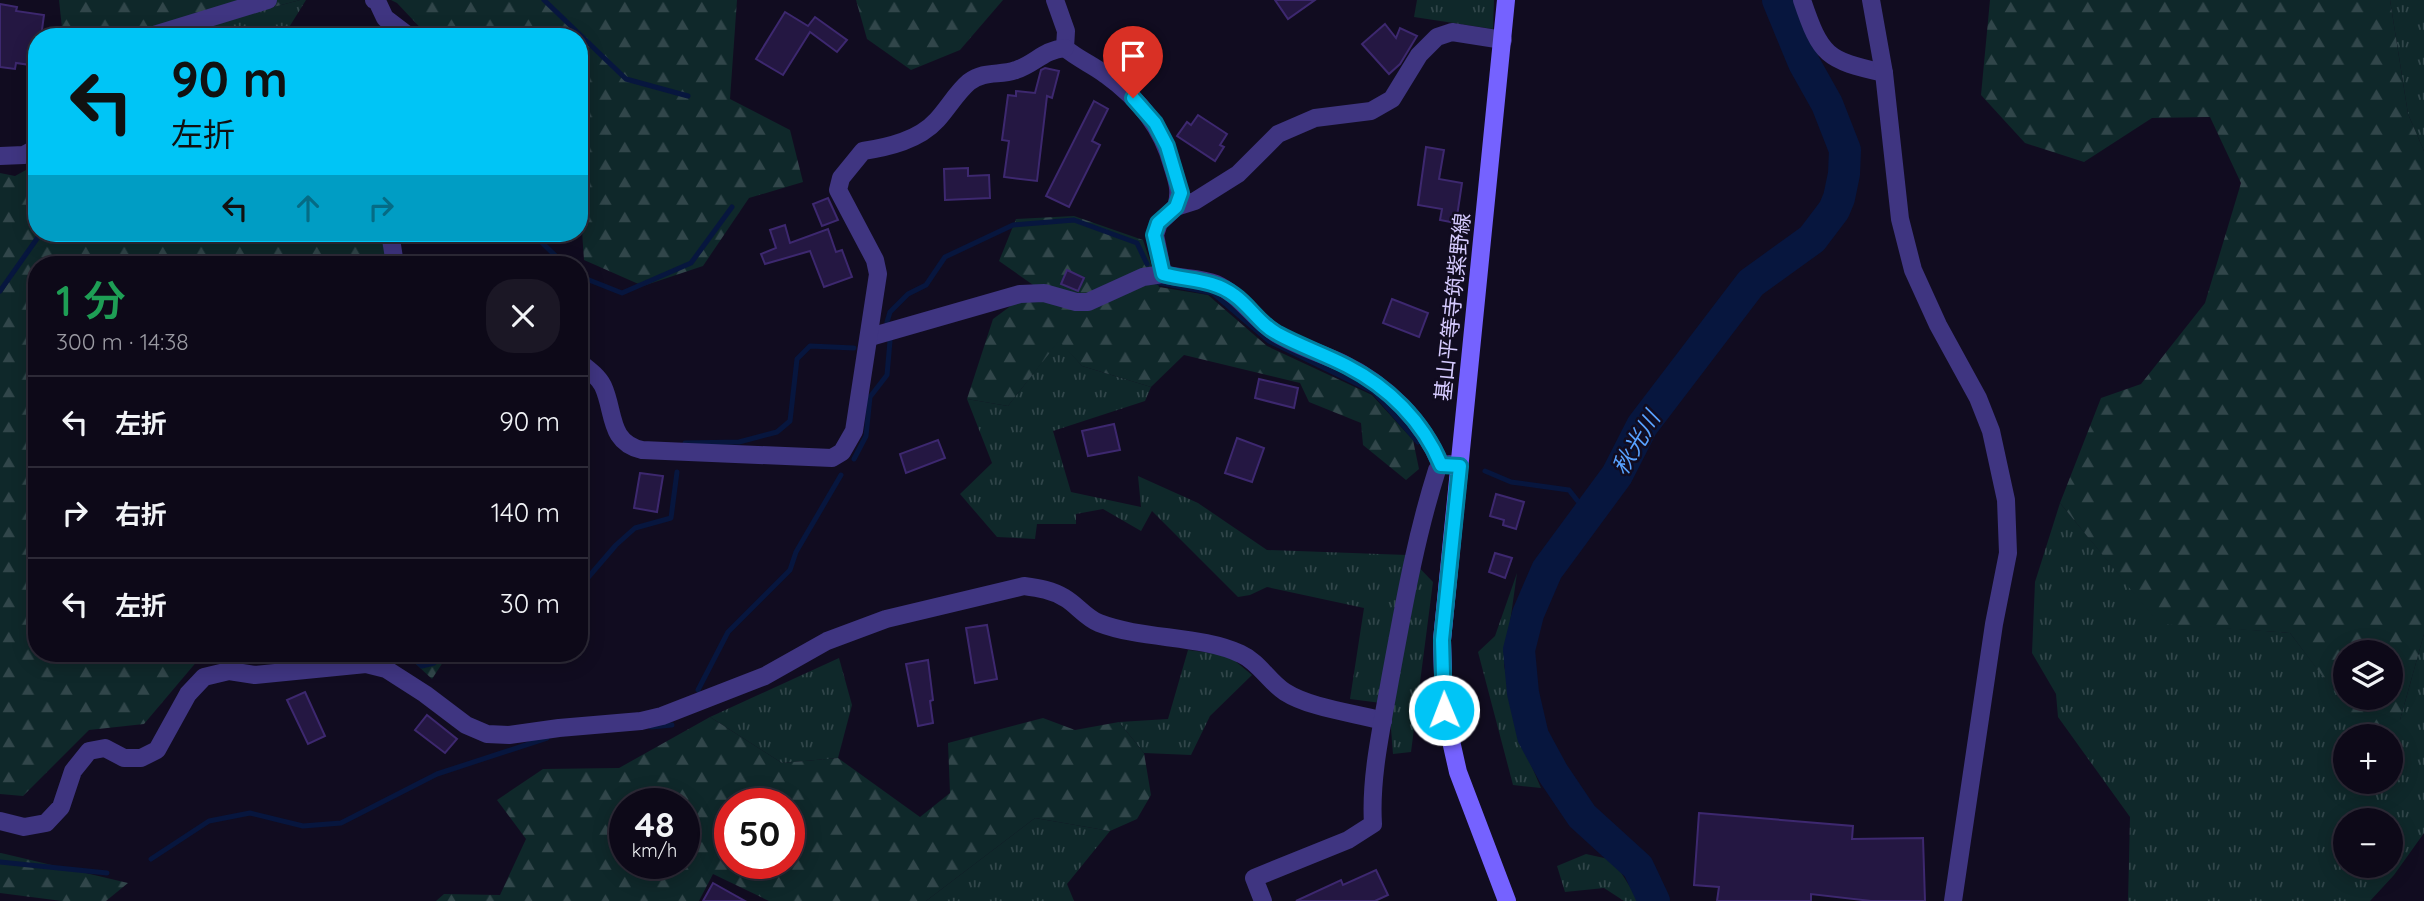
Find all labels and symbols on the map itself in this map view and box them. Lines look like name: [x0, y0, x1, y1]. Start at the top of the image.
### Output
pin: [1103, 26, 1163, 98]
street label: 基山平等寺筑紫野線: [1429, 212, 1475, 402]
water label: 秋光川: [1605, 403, 1667, 480]
position arrow: [1407, 673, 1481, 747]
speed limit sign: 50: [714, 788, 805, 879]

